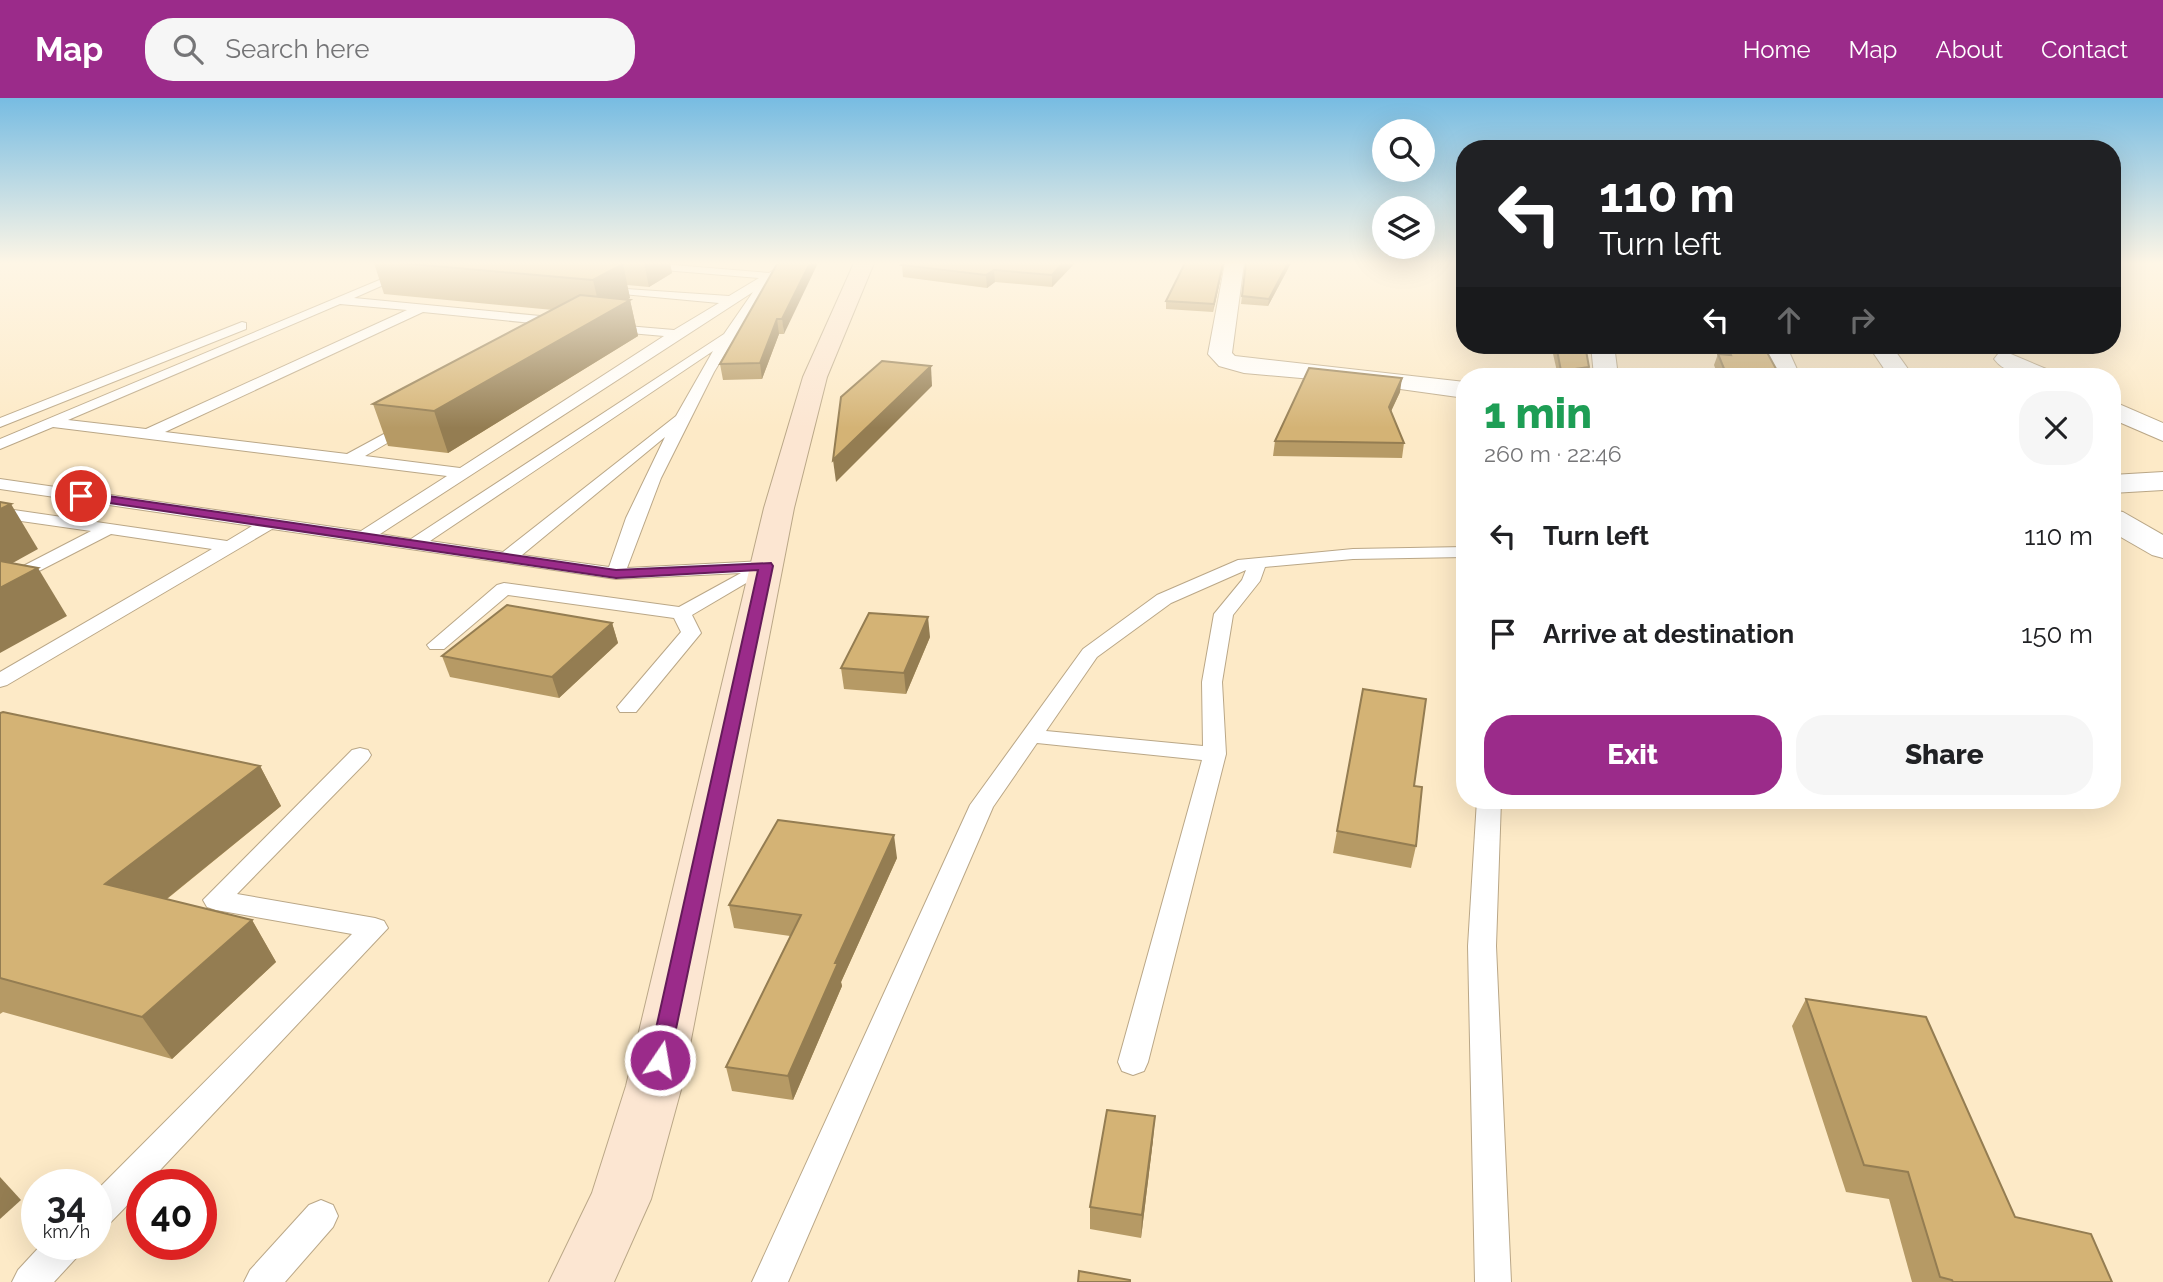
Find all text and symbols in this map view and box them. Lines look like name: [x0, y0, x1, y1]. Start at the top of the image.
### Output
search box: [145, 18, 635, 81]
text: Map: [35, 30, 103, 69]
icon: search: [169, 30, 207, 68]
text: Search here: [225, 34, 370, 64]
text: Home: [1743, 35, 1811, 64]
text: Map: [1849, 35, 1897, 64]
text: About: [1935, 35, 2003, 64]
text: Contact: [2041, 35, 2128, 64]
map controls: [1372, 119, 1435, 259]
button: search: [1372, 119, 1435, 182]
text: 110 m: [1599, 166, 1735, 223]
icon: left: [1484, 168, 1575, 259]
button: layers: [1372, 196, 1435, 259]
text: Turn left: [1599, 225, 1721, 262]
icon: left: [1697, 301, 1735, 339]
icon: ahead: [1770, 301, 1808, 339]
icon: right: [1843, 301, 1881, 339]
text: 1 min: [1484, 389, 1592, 438]
button: close: [2019, 391, 2093, 465]
text: 260 m · 22:46: [1484, 440, 1622, 467]
pin: [51, 466, 111, 526]
icon: arrive: [62, 477, 100, 515]
icon: left: [1484, 517, 1522, 555]
text: Turn left: [1543, 521, 1649, 551]
text: 110 m: [2024, 521, 2093, 551]
icon: arrive: [1484, 615, 1522, 653]
text: Arrive at destination: [1543, 619, 1794, 649]
text: 150 m: [2021, 619, 2093, 649]
button: Exit: [1484, 715, 1782, 795]
button: Share: [1796, 715, 2093, 795]
position arrow: [623, 1023, 697, 1097]
speed limit sign: 40: [126, 1169, 217, 1260]
text: 34: [47, 1185, 86, 1226]
text: km/h: [43, 1221, 90, 1242]

